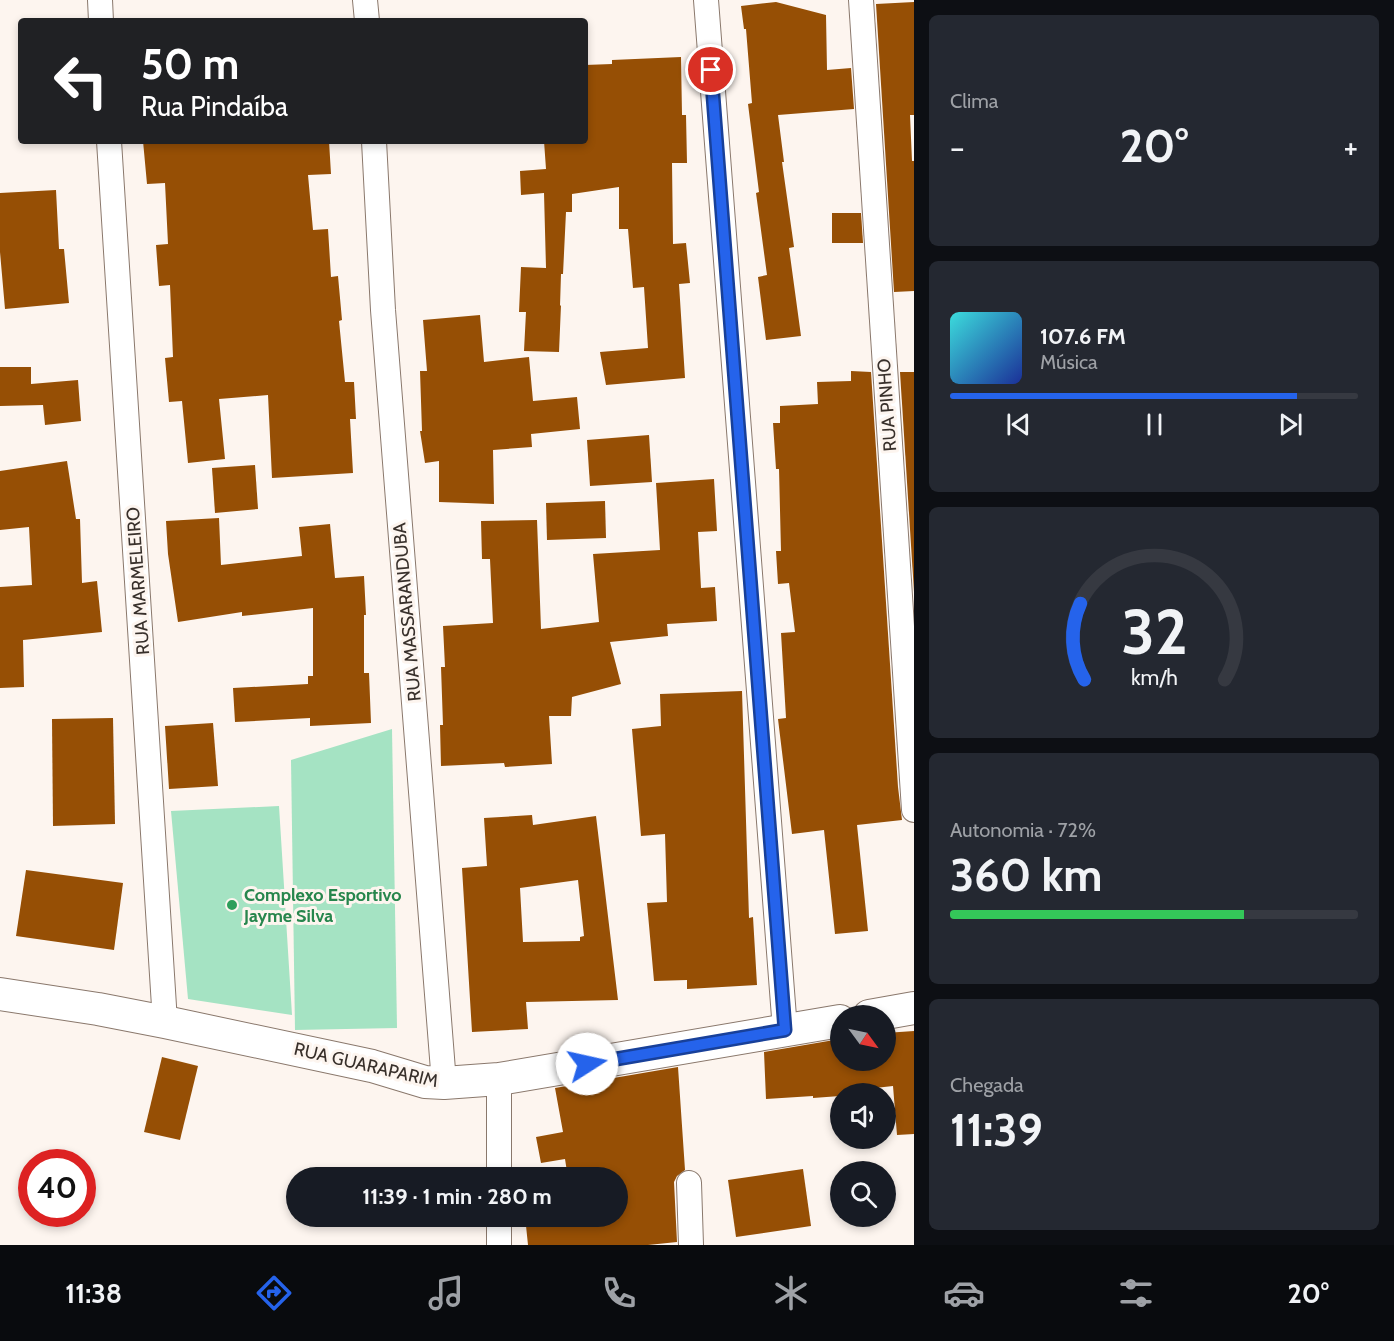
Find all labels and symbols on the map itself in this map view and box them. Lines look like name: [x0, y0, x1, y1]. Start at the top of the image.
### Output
pin: [685, 44, 736, 95]
street label: RUA PINHO: [873, 358, 901, 452]
street label: RUA MARMELEIRO: [122, 506, 154, 656]
street label: RUA MASSARANDUBA: [388, 522, 426, 702]
place label: Complexo Esportivo Jayme Silva: [243, 884, 402, 927]
marker: Complexo Esportivo Jayme Silva: [225, 898, 239, 912]
north arrow: [830, 1005, 896, 1071]
position arrow: [555, 1032, 619, 1096]
street label: RUA GUARAPARIM: [292, 1038, 440, 1092]
speed limit sign: 40: [18, 1149, 96, 1227]

